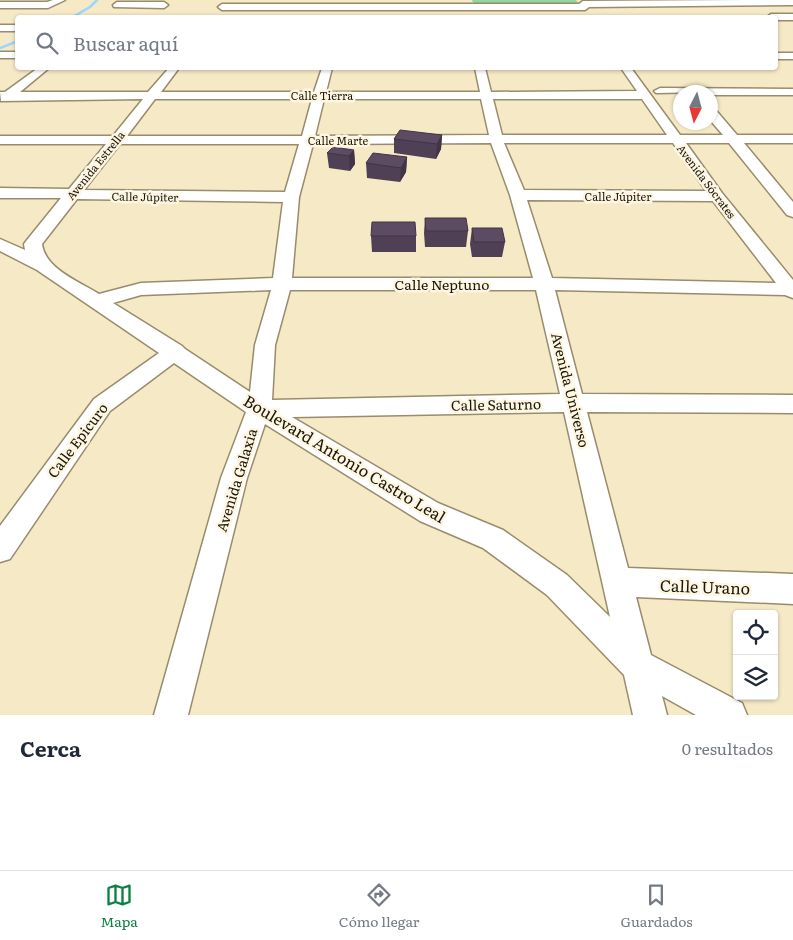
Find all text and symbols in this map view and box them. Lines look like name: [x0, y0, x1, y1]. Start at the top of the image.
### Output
search box: [15, 15, 778, 70]
icon: search: [33, 29, 61, 57]
text: Buscar aquí: [73, 29, 178, 57]
north arrow: [673, 85, 718, 130]
street label: Calle Tierra: [291, 87, 353, 103]
street label: Avenida Estrella: [62, 127, 128, 203]
street label: Calle Marte: [308, 132, 369, 148]
street label: Avenida Sócrates: [674, 141, 740, 221]
street label: Calle Júpiter: [111, 187, 179, 205]
street label: Calle Júpiter: [585, 188, 652, 204]
street label: Calle Neptuno: [395, 274, 489, 294]
street label: Avenida Universo: [547, 330, 595, 450]
street label: Boulevard Antonio Castro Leal: [239, 388, 451, 528]
street label: Calle Saturno: [451, 393, 541, 415]
street label: Calle Epicuro: [42, 398, 112, 482]
street label: Avenida Galaxia: [211, 425, 261, 534]
street label: Calle Urano: [659, 572, 751, 600]
map controls: [733, 610, 778, 700]
button: locate: [733, 610, 778, 655]
button: layers: [733, 655, 778, 700]
text: Cerca: [20, 732, 81, 763]
text: 0 resultados: [682, 736, 773, 760]
tab: Mapa: [101, 881, 138, 931]
tab: Cómo llegar: [339, 881, 419, 931]
tab: Guardados: [620, 881, 692, 931]

